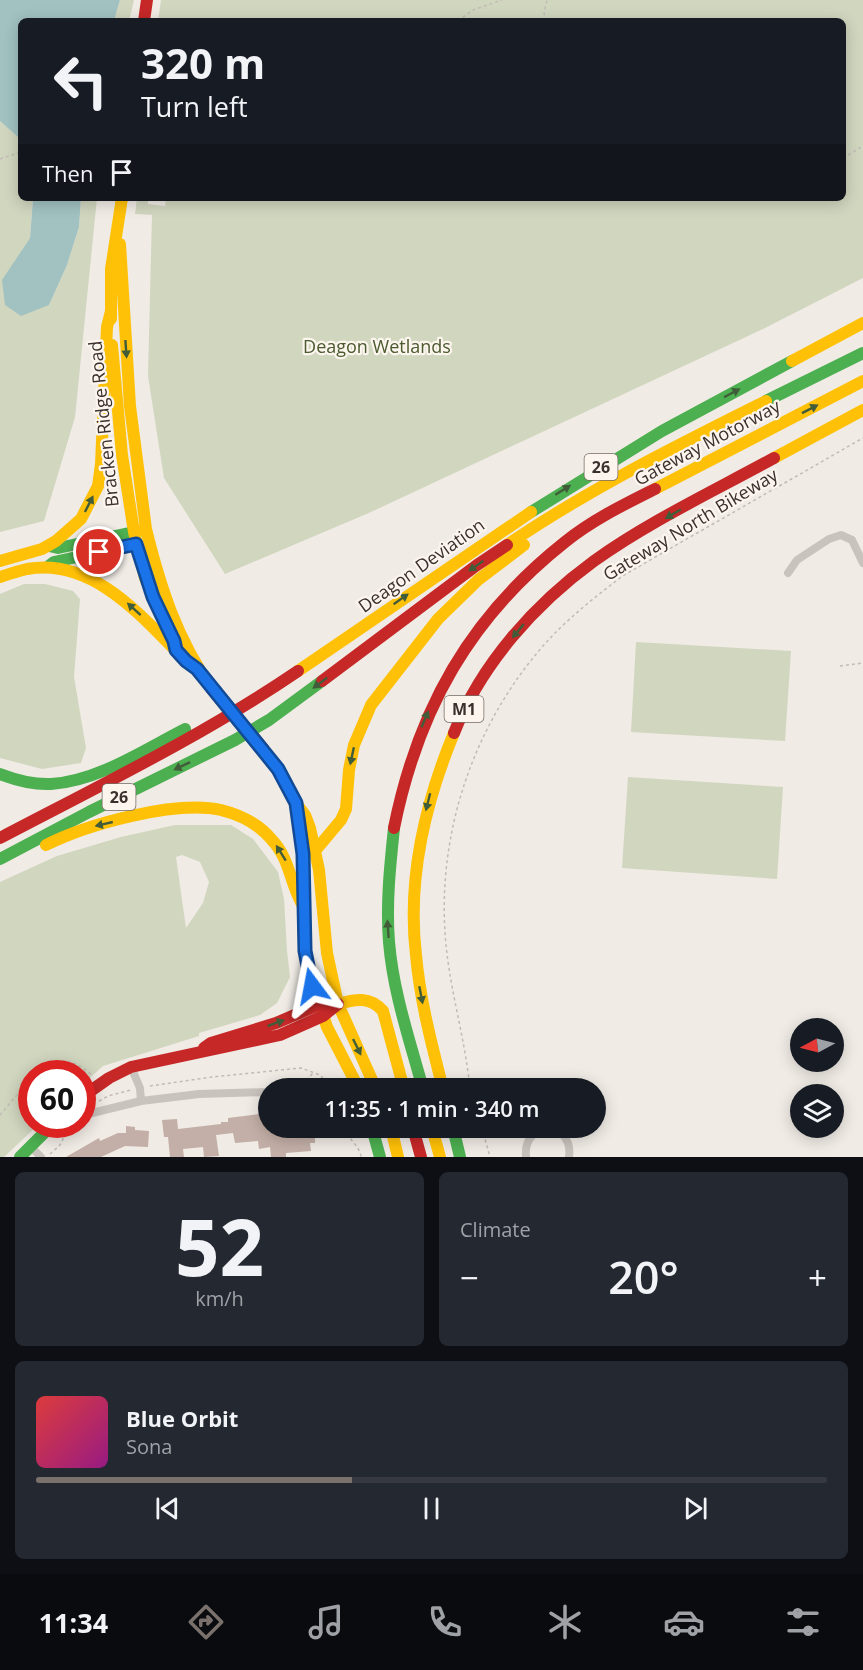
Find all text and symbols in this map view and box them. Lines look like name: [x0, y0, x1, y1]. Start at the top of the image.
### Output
text: 320 m: [141, 34, 265, 91]
icon: left: [42, 42, 120, 120]
text: Turn left: [141, 88, 248, 125]
icon: arrive: [105, 156, 138, 189]
text: Then: [42, 158, 93, 188]
park label: Deagon Wetlands: [303, 334, 451, 358]
street label: Bracken Ridge Road: [82, 340, 124, 508]
one-way arrow: [121, 340, 131, 359]
one-way arrow: [724, 388, 741, 398]
street label: Gateway Motorway: [630, 393, 785, 491]
one-way arrow: [801, 404, 818, 414]
road number: 26: [584, 454, 618, 480]
street label: Gateway North Bikeway: [598, 462, 783, 586]
one-way arrow: [555, 485, 571, 496]
one-way arrow: [84, 496, 94, 513]
one-way arrow: [665, 508, 681, 519]
street label: Deagon Deviation: [353, 512, 489, 618]
pin: [73, 526, 124, 577]
icon: arrive: [82, 535, 115, 568]
one-way arrow: [468, 559, 483, 571]
one-way arrow: [393, 593, 409, 605]
one-way arrow: [126, 602, 141, 616]
one-way arrow: [512, 623, 525, 638]
one-way arrow: [313, 677, 328, 689]
road number: M1: [444, 696, 484, 722]
one-way arrow: [420, 709, 430, 727]
one-way arrow: [347, 747, 356, 766]
one-way arrow: [174, 761, 191, 770]
road number: 26: [102, 784, 136, 810]
one-way arrow: [423, 792, 433, 811]
one-way arrow: [94, 820, 113, 829]
one-way arrow: [275, 844, 286, 861]
one-way arrow: [384, 920, 393, 939]
position arrow: [280, 954, 344, 1018]
one-way arrow: [417, 985, 426, 1004]
one-way arrow: [267, 1017, 285, 1027]
north arrow: [790, 1018, 844, 1072]
map controls: [790, 1018, 844, 1138]
one-way arrow: [352, 1038, 361, 1055]
speed limit sign: 60: [18, 1060, 96, 1138]
button: layers: [790, 1084, 844, 1138]
text: 11:35 · 1 min · 340 m: [324, 1093, 540, 1123]
text: 52: [175, 1193, 264, 1299]
text: Climate: [460, 1216, 531, 1243]
text: 20°: [608, 1246, 679, 1307]
text: −: [460, 1255, 479, 1300]
text: +: [808, 1255, 827, 1300]
text: km/h: [195, 1285, 244, 1312]
text: Blue Orbit: [126, 1403, 238, 1433]
text: Sona: [126, 1433, 172, 1460]
icon: previous: [151, 1492, 184, 1525]
icon: pause: [415, 1492, 448, 1525]
icon: next: [679, 1492, 712, 1525]
icon: directions: [185, 1601, 227, 1643]
icon: music: [305, 1601, 347, 1643]
icon: phone: [424, 1601, 466, 1643]
icon: climate: [544, 1601, 586, 1643]
icon: car: [663, 1601, 705, 1643]
icon: filters: [782, 1601, 824, 1643]
text: 11:34: [39, 1604, 108, 1641]

